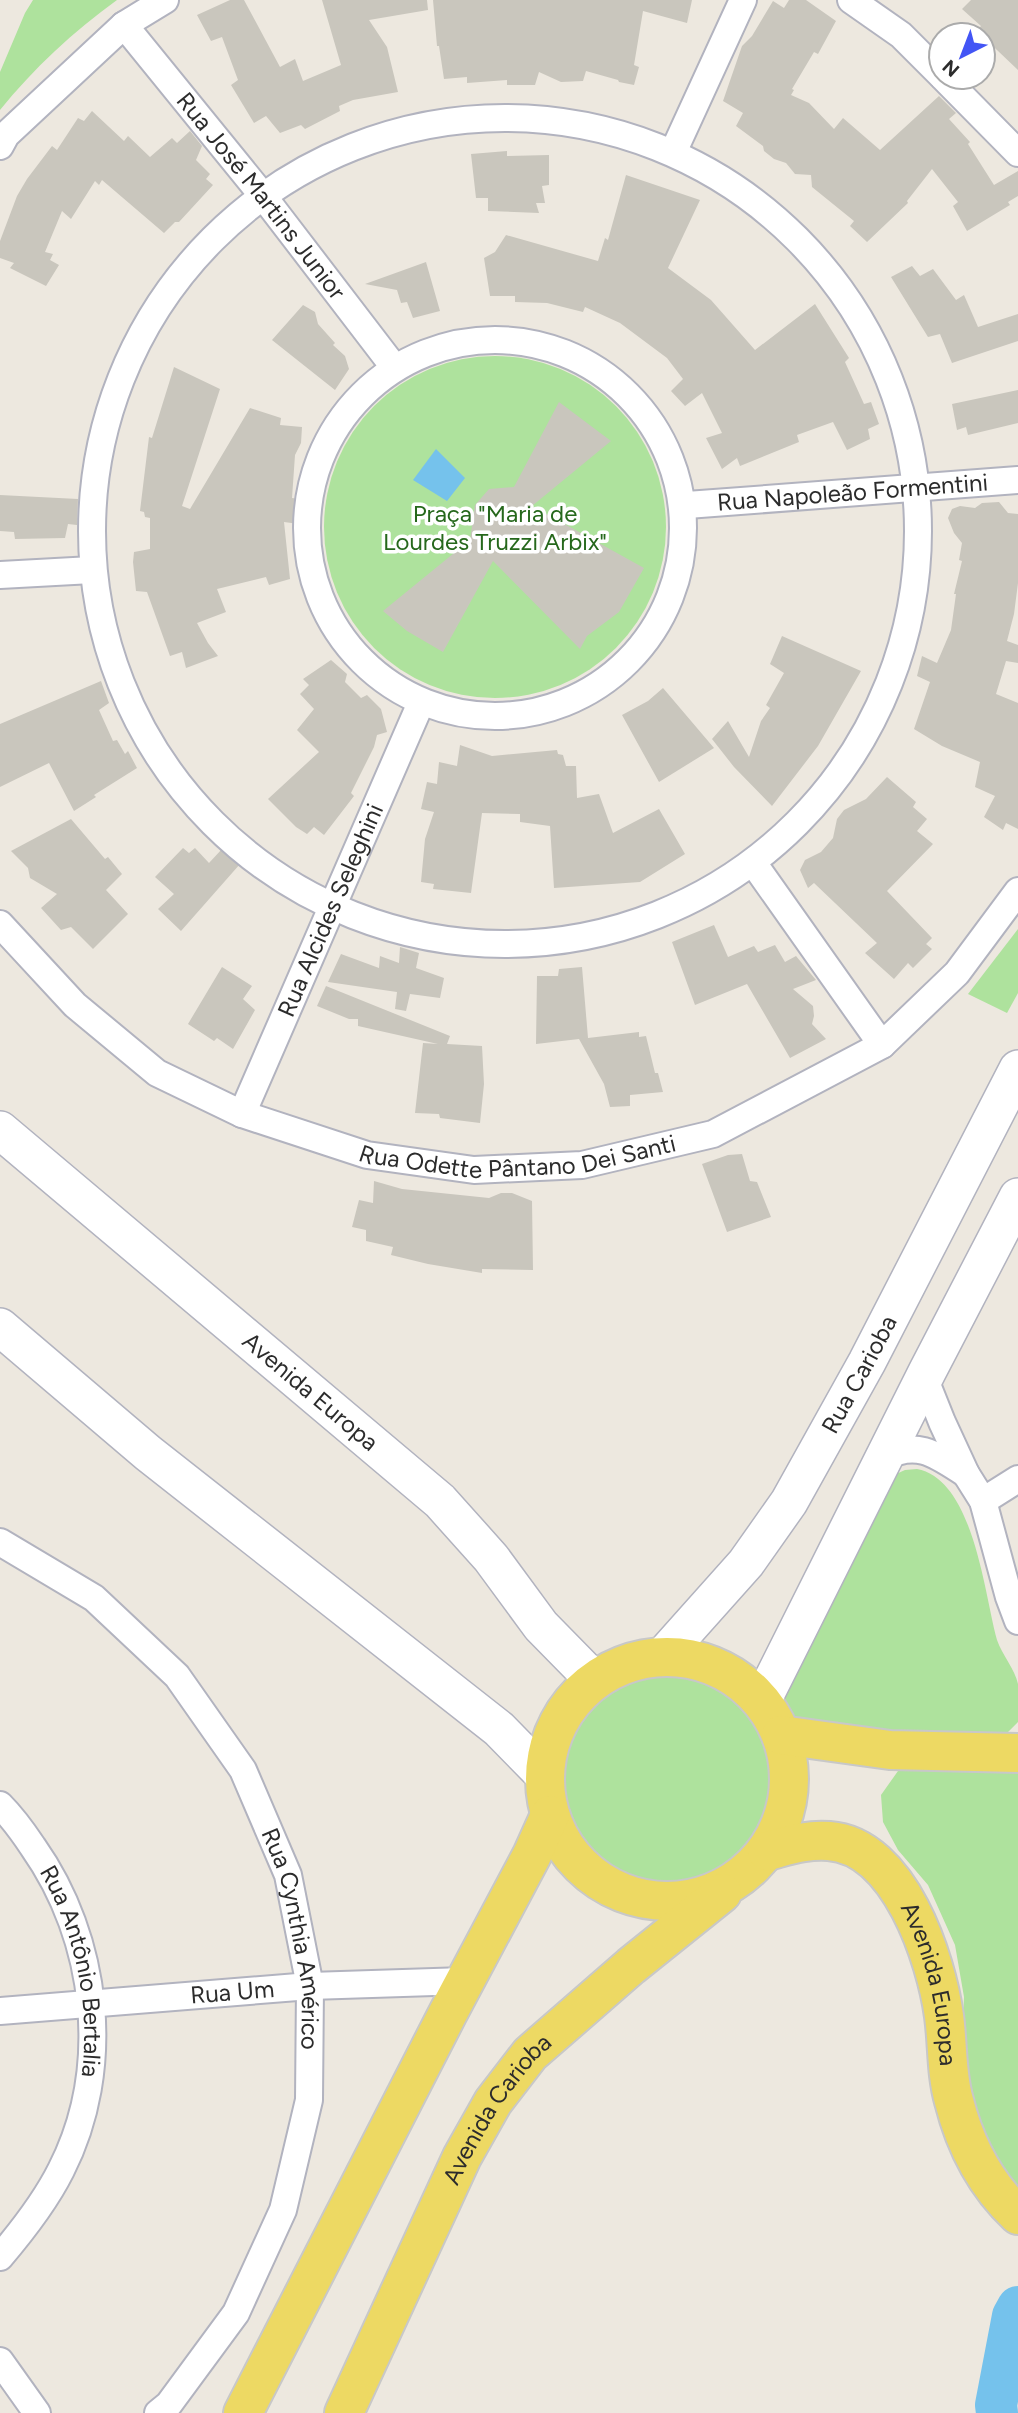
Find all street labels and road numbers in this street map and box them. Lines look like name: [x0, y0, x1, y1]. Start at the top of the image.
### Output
street label: Rua José Martins Junior: [171, 86, 352, 305]
street label: Rua Napoleão Formentini: [716, 467, 989, 517]
street label: Rua Alcides Seleghini: [271, 799, 389, 1021]
street label: Rua Odette Pântano Dei Santi: [355, 1128, 678, 1184]
street label: Rua Carioba: [815, 1310, 903, 1438]
street label: Avenida Europa: [237, 1326, 385, 1457]
street label: Rua Cynthia Américo: [256, 1823, 327, 2050]
street label: Rua Antônio Bertalia: [34, 1860, 107, 2079]
street label: Avenida Europa: [895, 1897, 963, 2067]
street label: Rua Um: [189, 1974, 275, 2010]
street label: Avenida Carioba: [436, 2027, 557, 2189]

